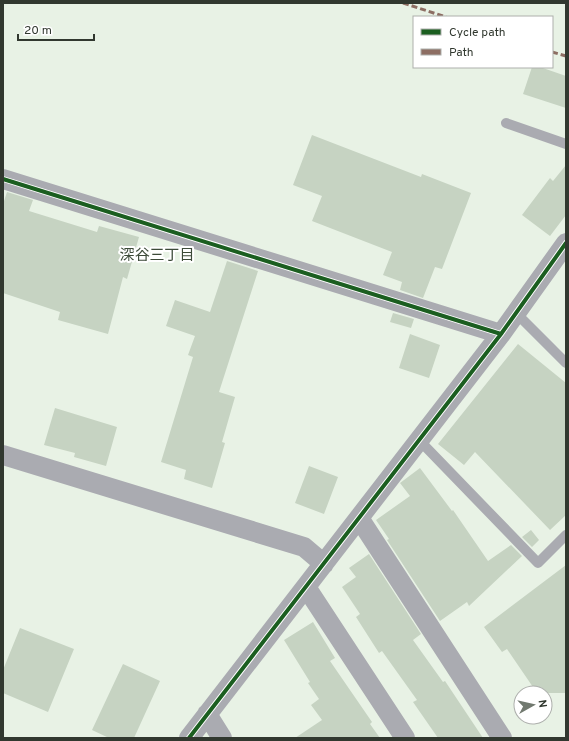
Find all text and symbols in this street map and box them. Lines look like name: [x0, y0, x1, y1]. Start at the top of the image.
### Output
scale bar: [18, 16, 94, 42]
legend: [413, 16, 553, 68]
text: 20 m: [24, 23, 52, 39]
text: Cycle path: [449, 25, 506, 41]
text: Path: [449, 45, 474, 61]
district label: 深谷三丁目: [119, 247, 195, 266]
north arrow: [513, 685, 553, 725]
text: N: [534, 699, 549, 709]

